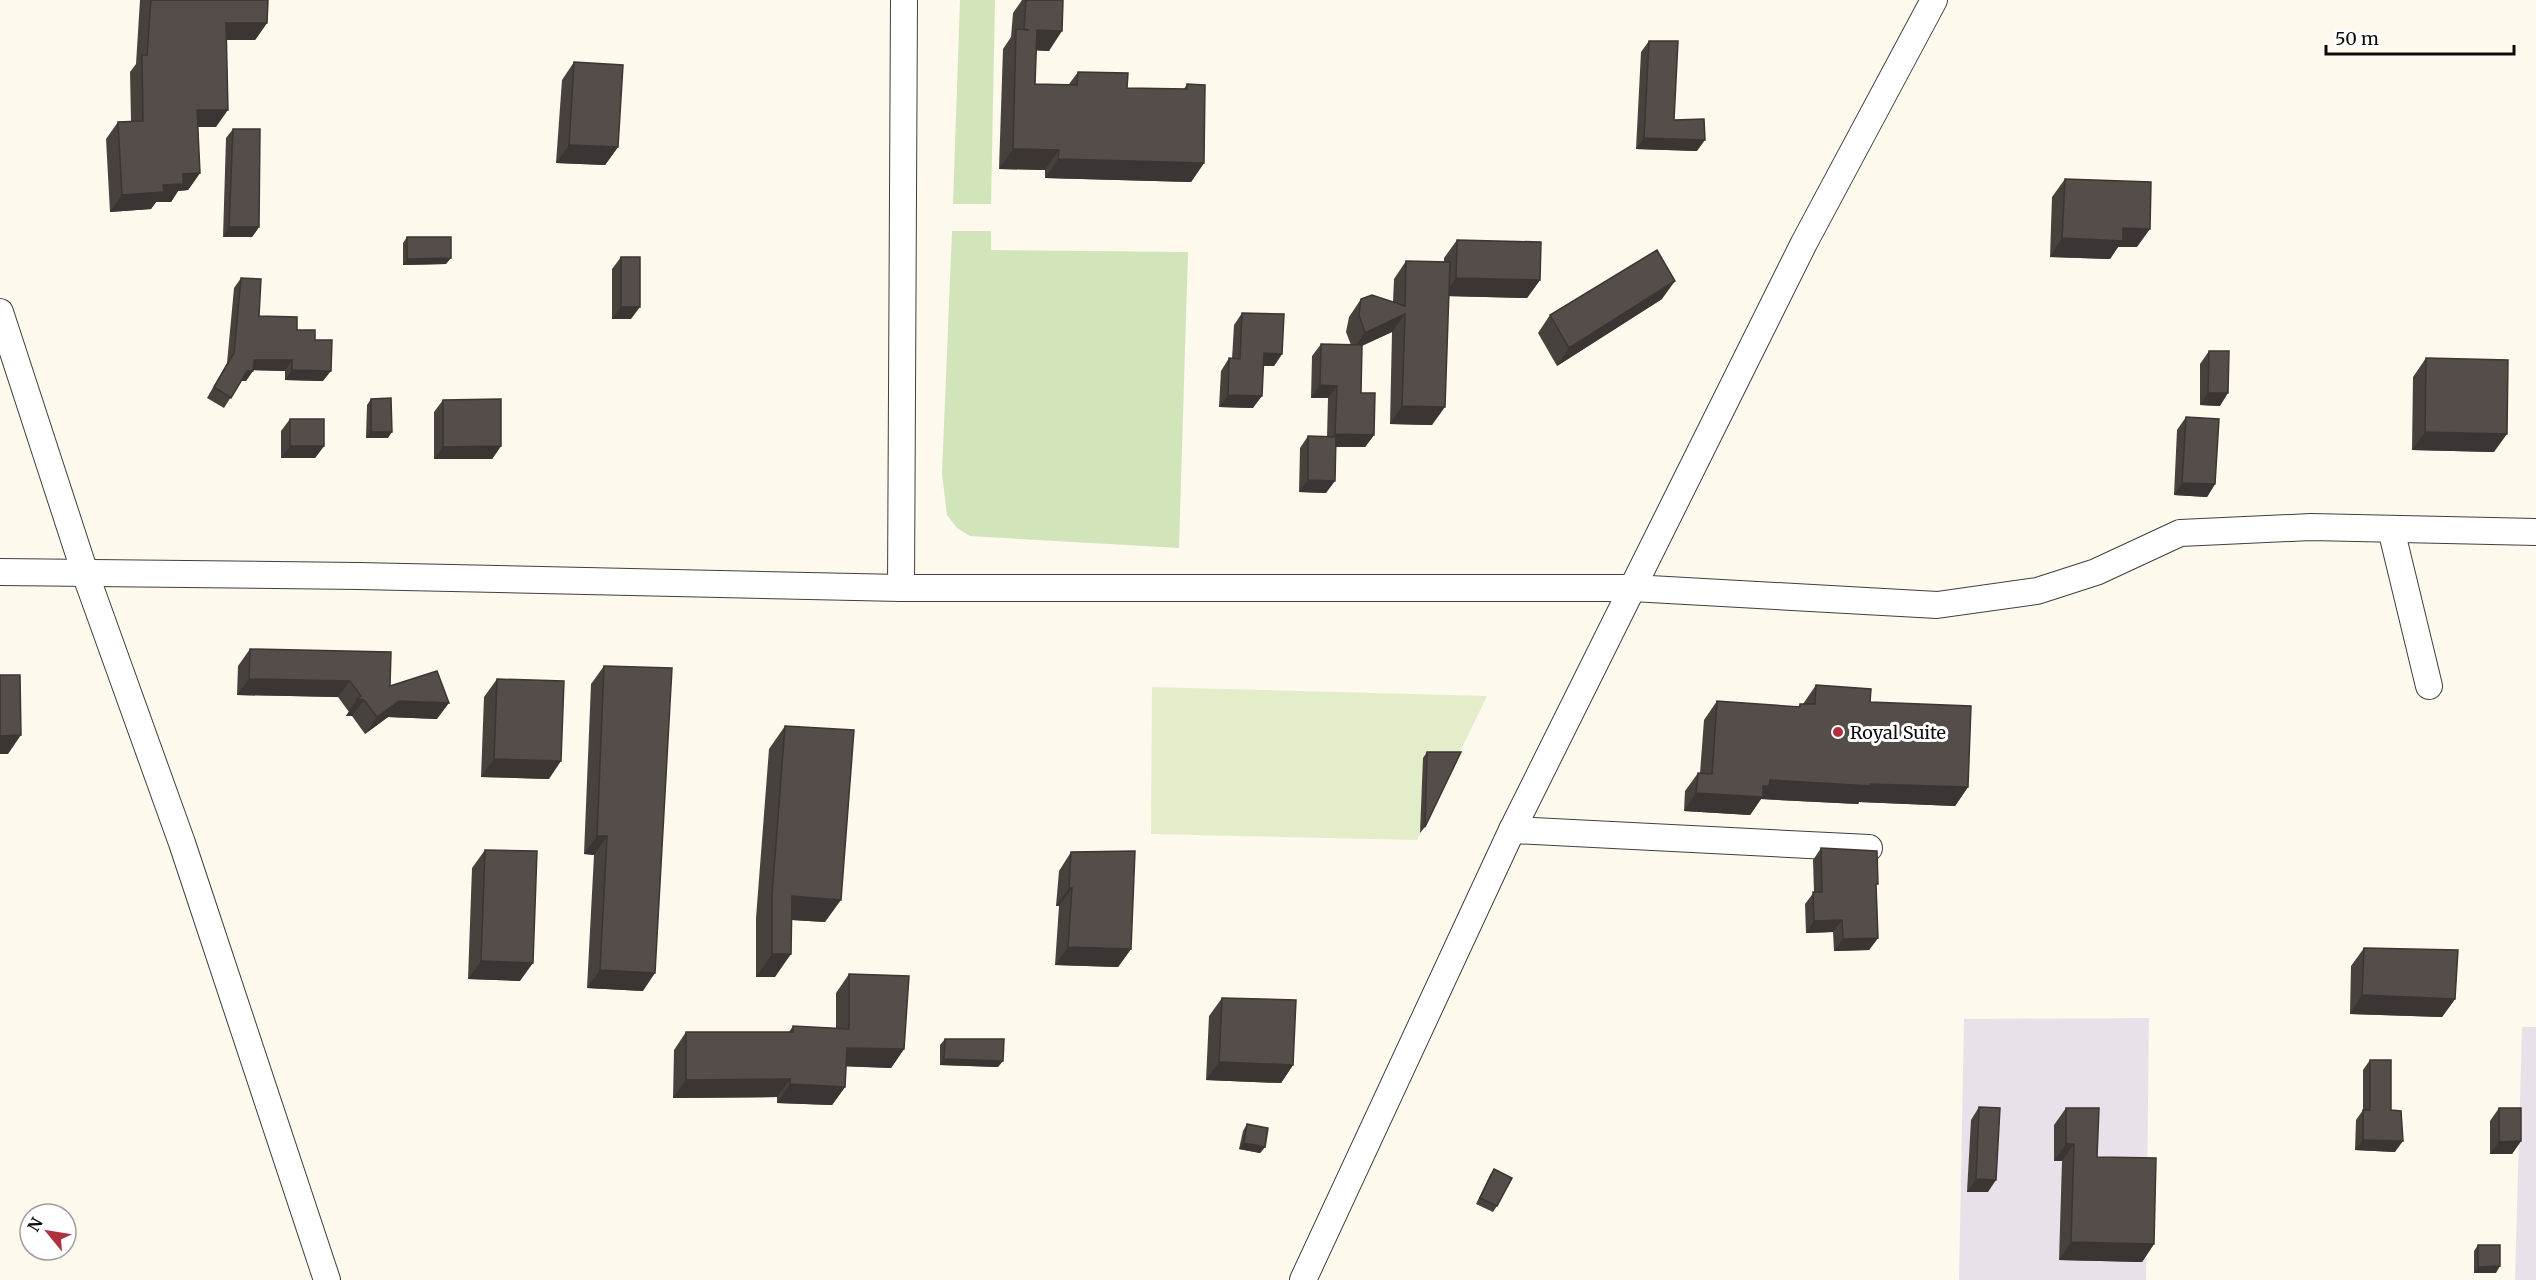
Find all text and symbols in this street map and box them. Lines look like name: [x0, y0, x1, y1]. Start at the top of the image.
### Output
scale bar: [2326, 18, 2514, 56]
text: 50 m: [2335, 27, 2379, 50]
place label: Royal Suite: [1850, 721, 1946, 744]
marker: Royal Suite: [1831, 725, 1845, 739]
north arrow: [18, 1202, 78, 1262]
text: N: [23, 1214, 47, 1235]

